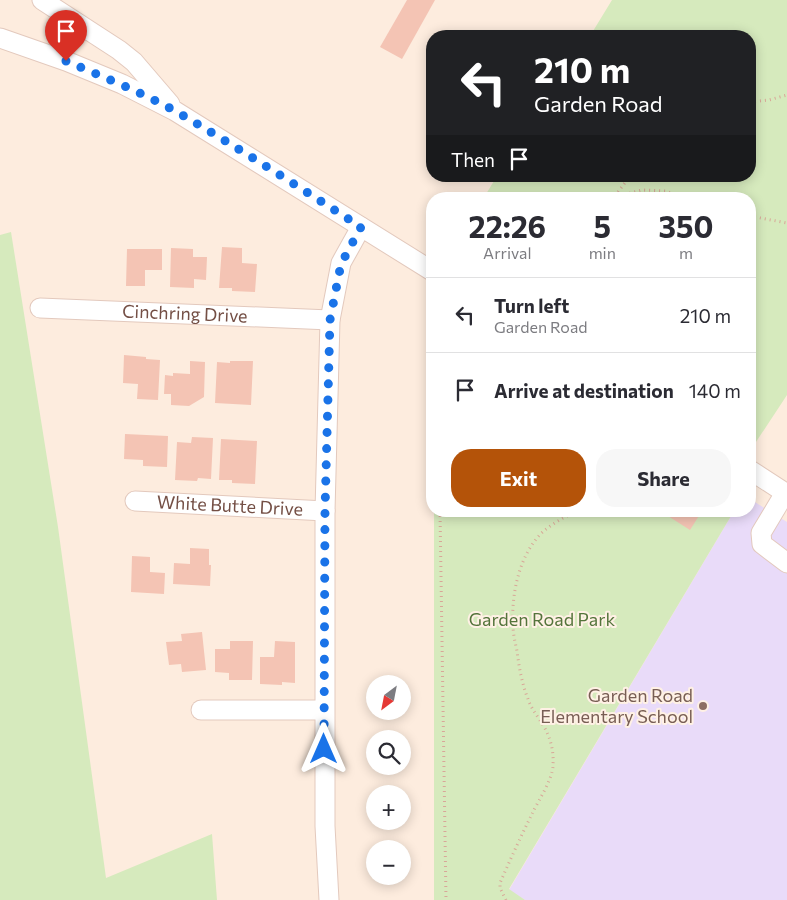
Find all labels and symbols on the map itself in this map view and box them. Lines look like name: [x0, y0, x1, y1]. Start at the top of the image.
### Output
pin: [45, 10, 87, 61]
street label: Cinchring Drive: [122, 299, 248, 327]
street label: White Butte Drive: [156, 490, 304, 520]
park label: Garden Road Park: [469, 608, 615, 630]
north arrow: [366, 675, 411, 720]
place label: Garden Road Elementary School: [540, 684, 693, 727]
marker: Garden Road Elementary School: [697, 700, 709, 712]
position arrow: [297, 722, 349, 774]

